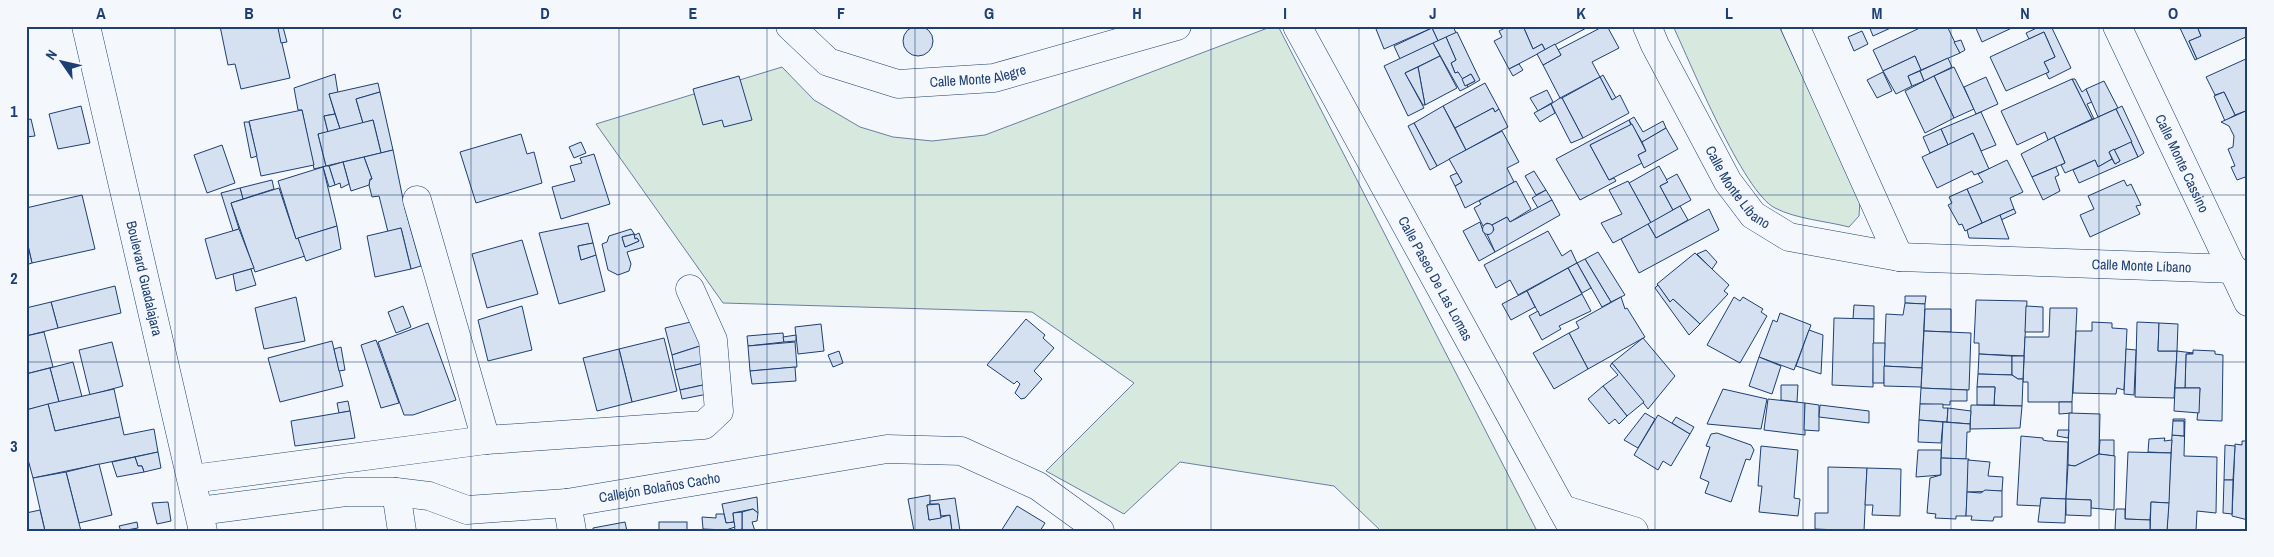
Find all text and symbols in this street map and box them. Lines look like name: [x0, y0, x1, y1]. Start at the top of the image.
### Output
text: A: [96, 2, 106, 24]
text: B: [244, 2, 254, 24]
text: C: [392, 2, 402, 24]
text: D: [540, 2, 550, 24]
text: E: [689, 2, 698, 24]
text: F: [837, 2, 845, 24]
text: G: [984, 2, 994, 24]
text: H: [1132, 2, 1142, 24]
text: I: [1283, 2, 1287, 24]
text: J: [1429, 2, 1437, 24]
text: K: [1576, 2, 1586, 24]
text: L: [1725, 2, 1733, 24]
text: M: [1872, 2, 1883, 24]
text: N: [2020, 2, 2030, 24]
text: O: [2168, 2, 2178, 24]
north arrow: [38, 38, 88, 88]
text: N: [41, 46, 61, 63]
street label: Calle Monte Alegre: [929, 60, 1028, 91]
text: 1: [10, 100, 18, 122]
street label: Calle Monte Cassino: [2151, 111, 2213, 215]
street label: Calle Monte Líbano: [1701, 143, 1774, 232]
street label: Calle Paseo De Las Lomas: [1394, 213, 1477, 344]
street label: Boulevard Guadalajara: [122, 219, 167, 338]
street label: Calle Monte Líbano: [2091, 255, 2192, 276]
text: 2: [10, 267, 18, 289]
text: 3: [10, 435, 18, 457]
street label: Callejón Bolaños Cacho: [597, 468, 721, 506]

